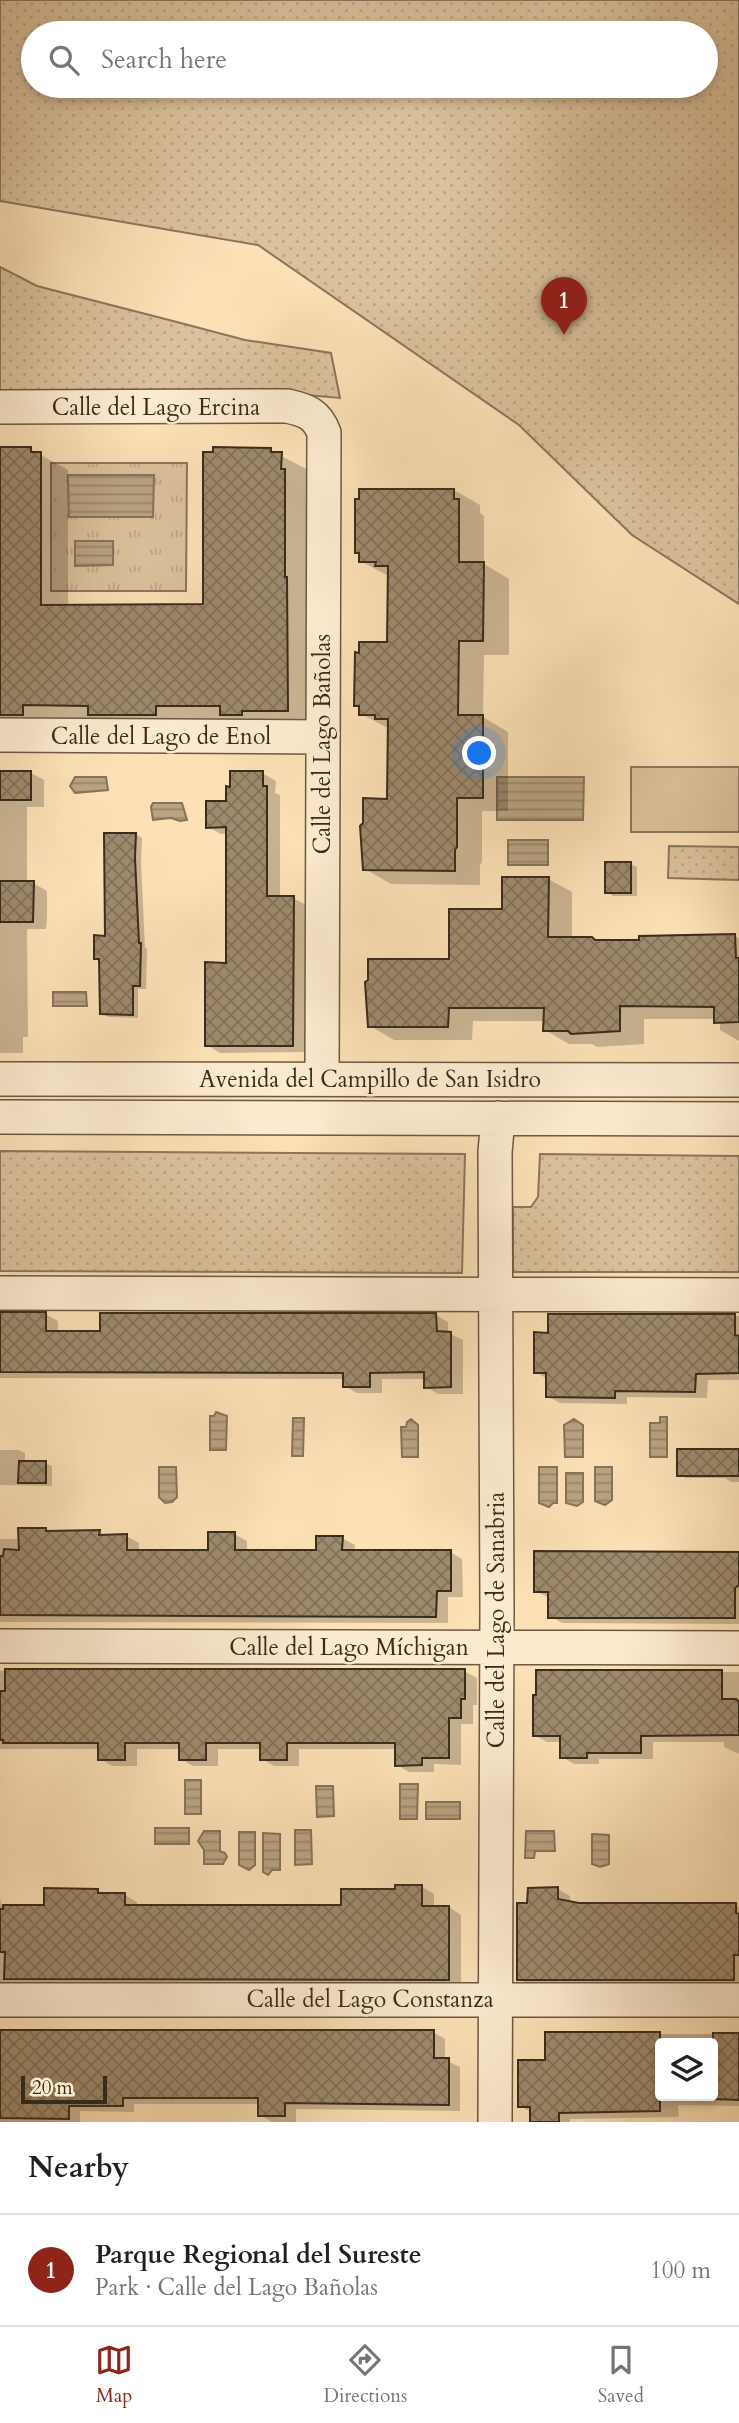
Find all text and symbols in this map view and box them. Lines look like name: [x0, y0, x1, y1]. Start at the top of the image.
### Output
search box: [21, 21, 718, 98]
icon: search: [45, 41, 83, 79]
text: Search here: [101, 42, 227, 77]
pin: 1: [541, 277, 587, 335]
street label: Calle del Lago Ercina: [52, 392, 260, 423]
street label: Calle del Lago Bañolas: [307, 634, 338, 854]
street label: Calle del Lago de Enol: [51, 721, 271, 752]
your location: [462, 736, 496, 770]
street label: Avenida del Campillo de San Isidro: [199, 1064, 541, 1095]
street label: Calle del Lago de Sanabria: [481, 1492, 512, 1748]
street label: Calle del Lago Míchigan: [229, 1632, 469, 1663]
street label: Calle del Lago Constanza: [246, 1984, 494, 2015]
map controls: [655, 2038, 718, 2101]
button: layers: [655, 2038, 718, 2101]
scale bar: [21, 2073, 107, 2105]
text: 20 m: [32, 2075, 73, 2101]
text: Nearby: [28, 2147, 129, 2188]
text: Parque Regional del Sureste: [95, 2237, 422, 2272]
text: 1: [45, 2255, 57, 2286]
text: 100 m: [650, 2255, 711, 2286]
text: Park · Calle del Lago Bañolas: [95, 2272, 378, 2303]
tab: Map: [95, 2341, 133, 2409]
tab: Directions: [324, 2341, 407, 2409]
tab: Saved: [598, 2341, 644, 2409]

